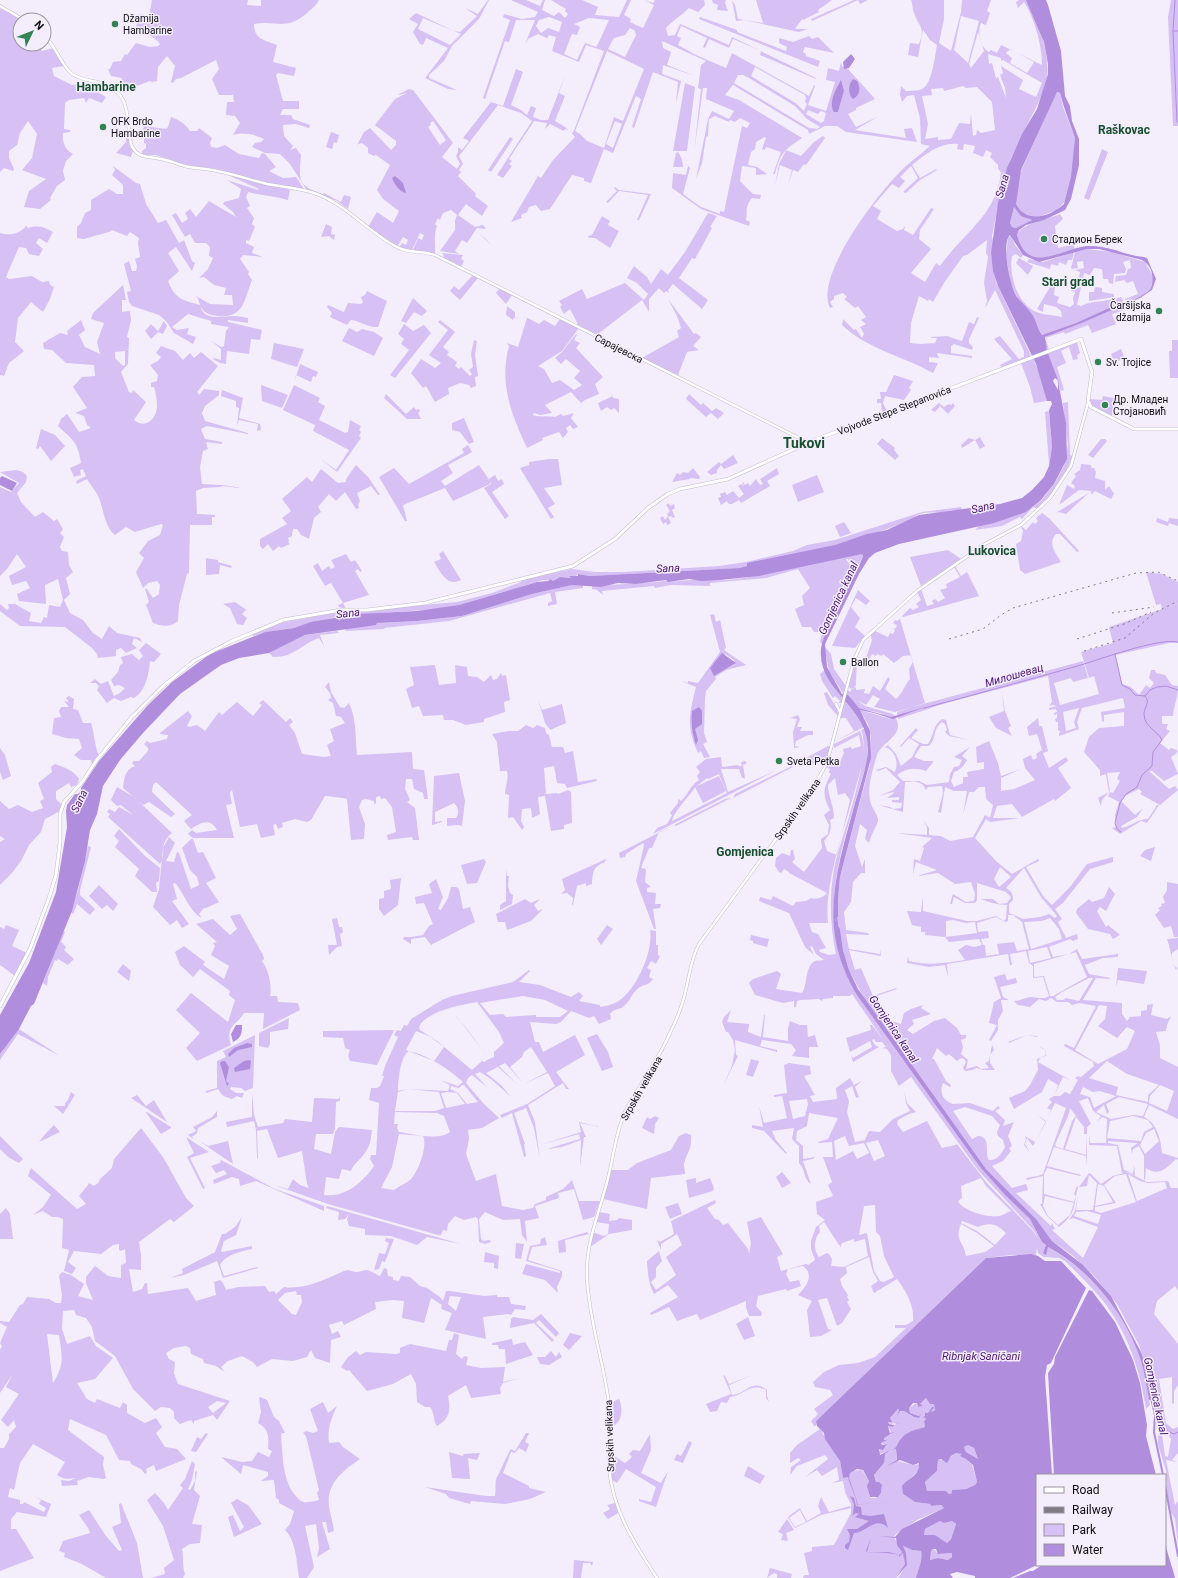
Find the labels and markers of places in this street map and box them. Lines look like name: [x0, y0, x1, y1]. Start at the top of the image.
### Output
place label: Džamija Hambarine: [123, 13, 172, 36]
marker: Džamija Hambarine: [110, 19, 120, 29]
place label: OFK Brdo Hambarine: [111, 116, 160, 139]
marker: OFK Brdo Hambarine: [98, 122, 108, 132]
marker: Стадион Берек: [1039, 234, 1049, 244]
place label: Стадион Берек: [1052, 234, 1123, 245]
place label: Čaršijska džamija: [1110, 298, 1151, 323]
marker: Čaršijska džamija: [1154, 306, 1164, 316]
marker: Sv. Trojice: [1093, 357, 1103, 367]
place label: Sv. Trojice: [1106, 357, 1151, 368]
place label: Др. Младен Стојановић: [1113, 394, 1168, 417]
marker: Др. Младен Стојановић: [1100, 400, 1110, 410]
marker: Ballon: [838, 657, 848, 667]
place label: Ballon: [851, 657, 879, 668]
marker: Sveta Petka: [774, 756, 784, 766]
place label: Sveta Petka: [787, 756, 840, 767]

